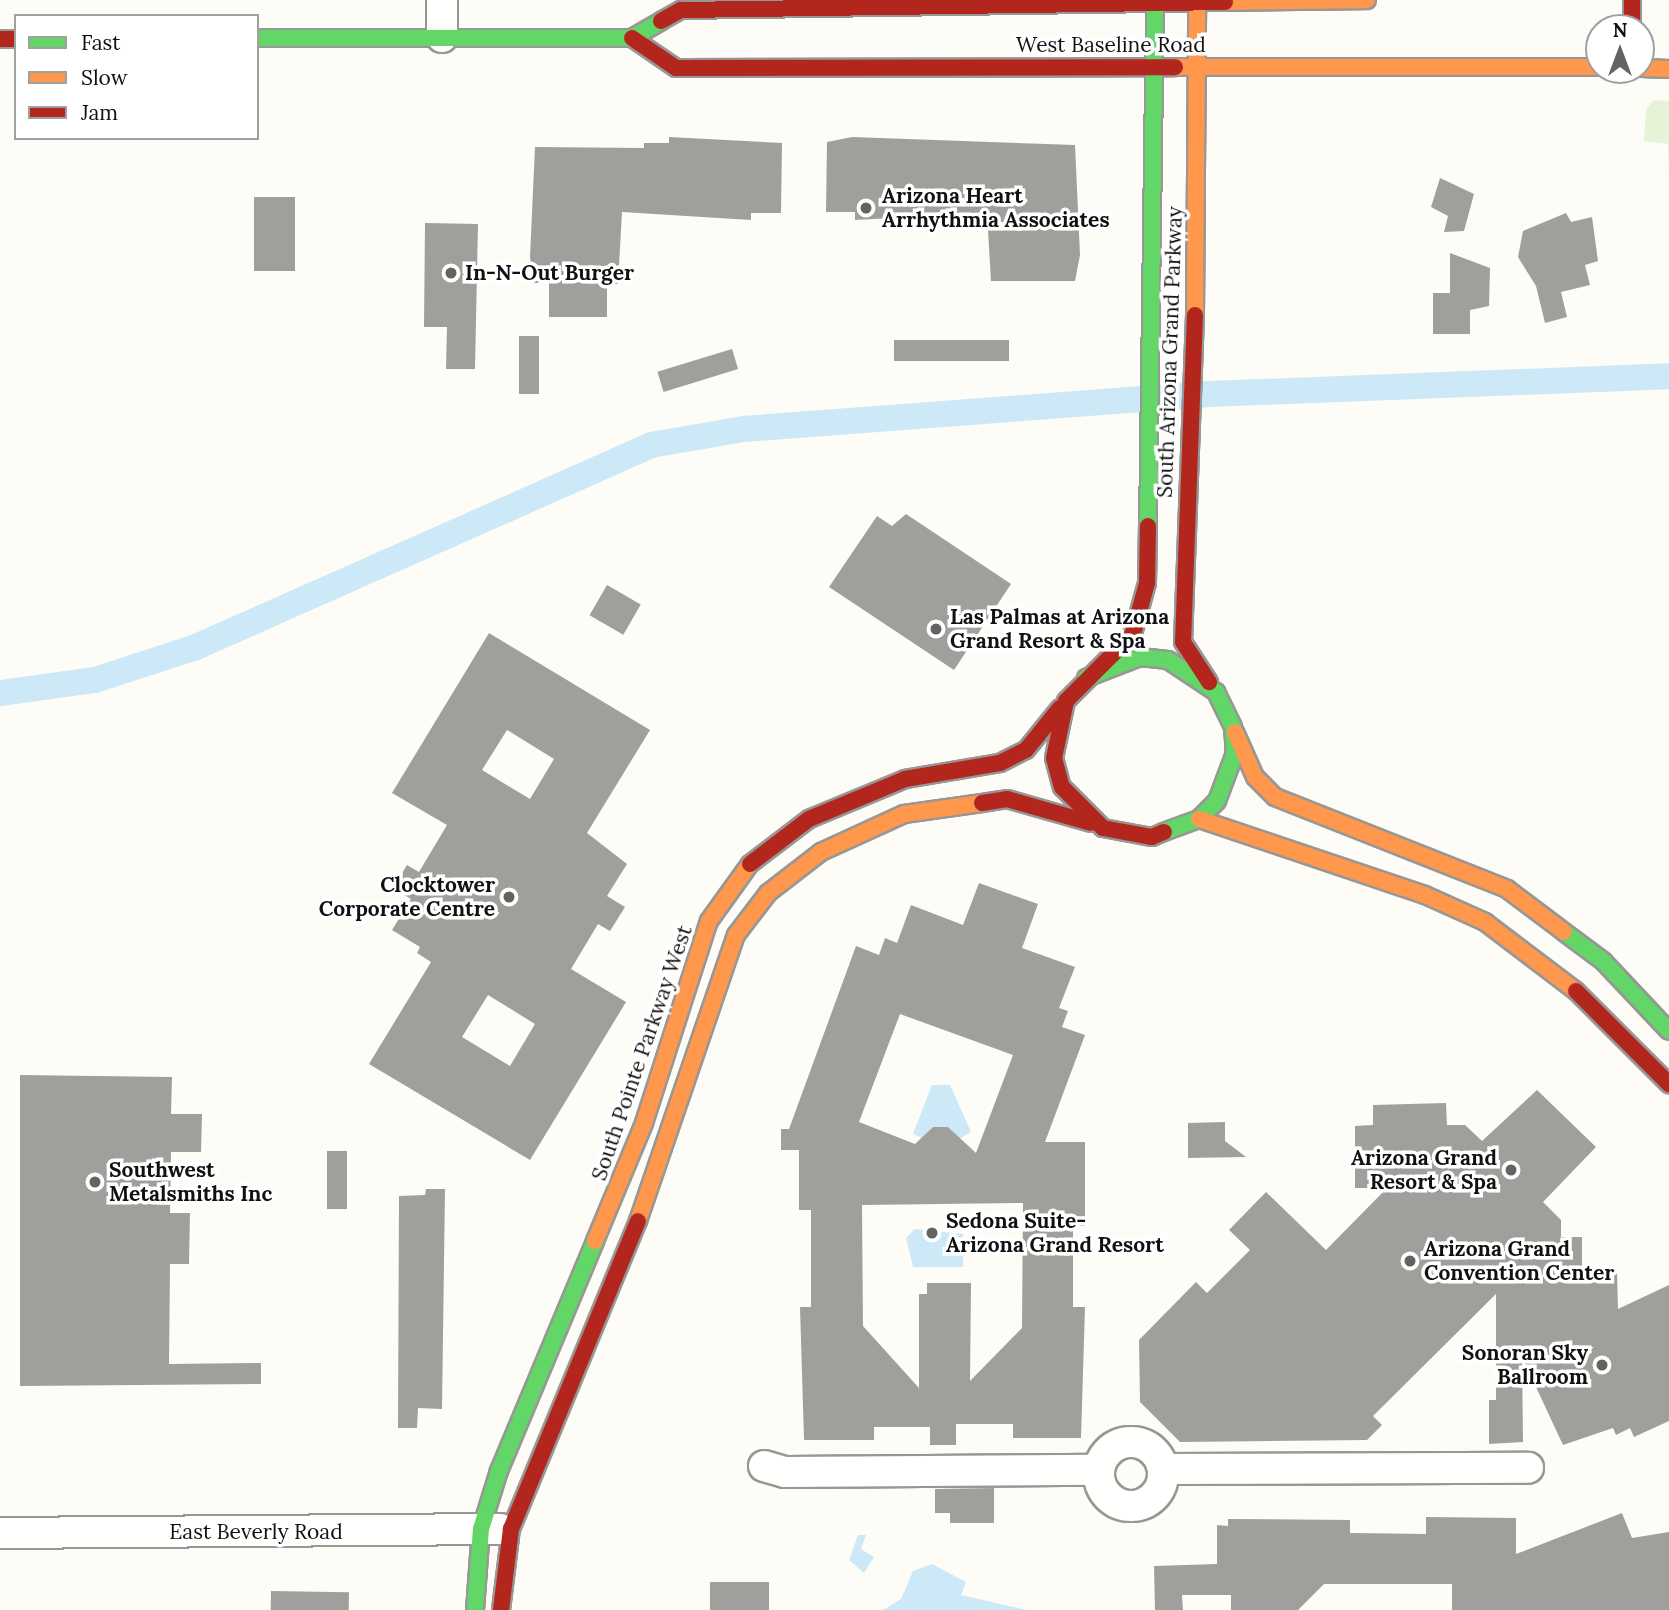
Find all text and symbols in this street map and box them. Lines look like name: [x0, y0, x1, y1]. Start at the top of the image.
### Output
legend: [14, 14, 259, 140]
north arrow: [1585, 14, 1655, 84]
text: N: [1613, 18, 1627, 42]
text: Fast: [81, 29, 120, 56]
street label: West Baseline Road: [1016, 32, 1206, 58]
text: Slow: [81, 64, 128, 91]
text: Jam: [81, 99, 118, 126]
place label: Arizona Heart Arrhythmia Associates: [882, 183, 1110, 233]
marker: Arizona Heart Arrhythmia Associates: [856, 198, 876, 218]
street label: South Arizona Grand Parkway: [1152, 206, 1188, 498]
place label: In-N-Out Burger: [465, 260, 634, 286]
marker: In-N-Out Burger: [443, 265, 459, 281]
place label: Las Palmas at Arizona Grand Resort & Spa: [950, 604, 1169, 654]
marker: Las Palmas at Arizona Grand Resort & Spa: [928, 621, 944, 637]
place label: Clocktower Corporate Centre: [319, 872, 495, 922]
marker: Clocktower Corporate Centre: [501, 889, 517, 905]
street label: South Pointe Parkway West: [586, 922, 698, 1184]
place label: Arizona Grand Resort & Spa: [1351, 1145, 1497, 1195]
place label: Southwest Metalsmiths Inc: [109, 1157, 272, 1207]
marker: Arizona Grand Resort & Spa: [1503, 1162, 1519, 1178]
marker: Southwest Metalsmiths Inc: [87, 1174, 103, 1190]
place label: Sedona Suite- Arizona Grand Resort: [946, 1208, 1164, 1258]
marker: Sedona Suite- Arizona Grand Resort: [924, 1225, 940, 1241]
place label: Arizona Grand Convention Center: [1424, 1236, 1614, 1286]
marker: Arizona Grand Convention Center: [1402, 1253, 1418, 1269]
place label: Sonoran Sky Ballroom: [1462, 1340, 1588, 1390]
marker: Sonoran Sky Ballroom: [1594, 1357, 1610, 1373]
street label: East Beverly Road: [169, 1519, 343, 1545]

